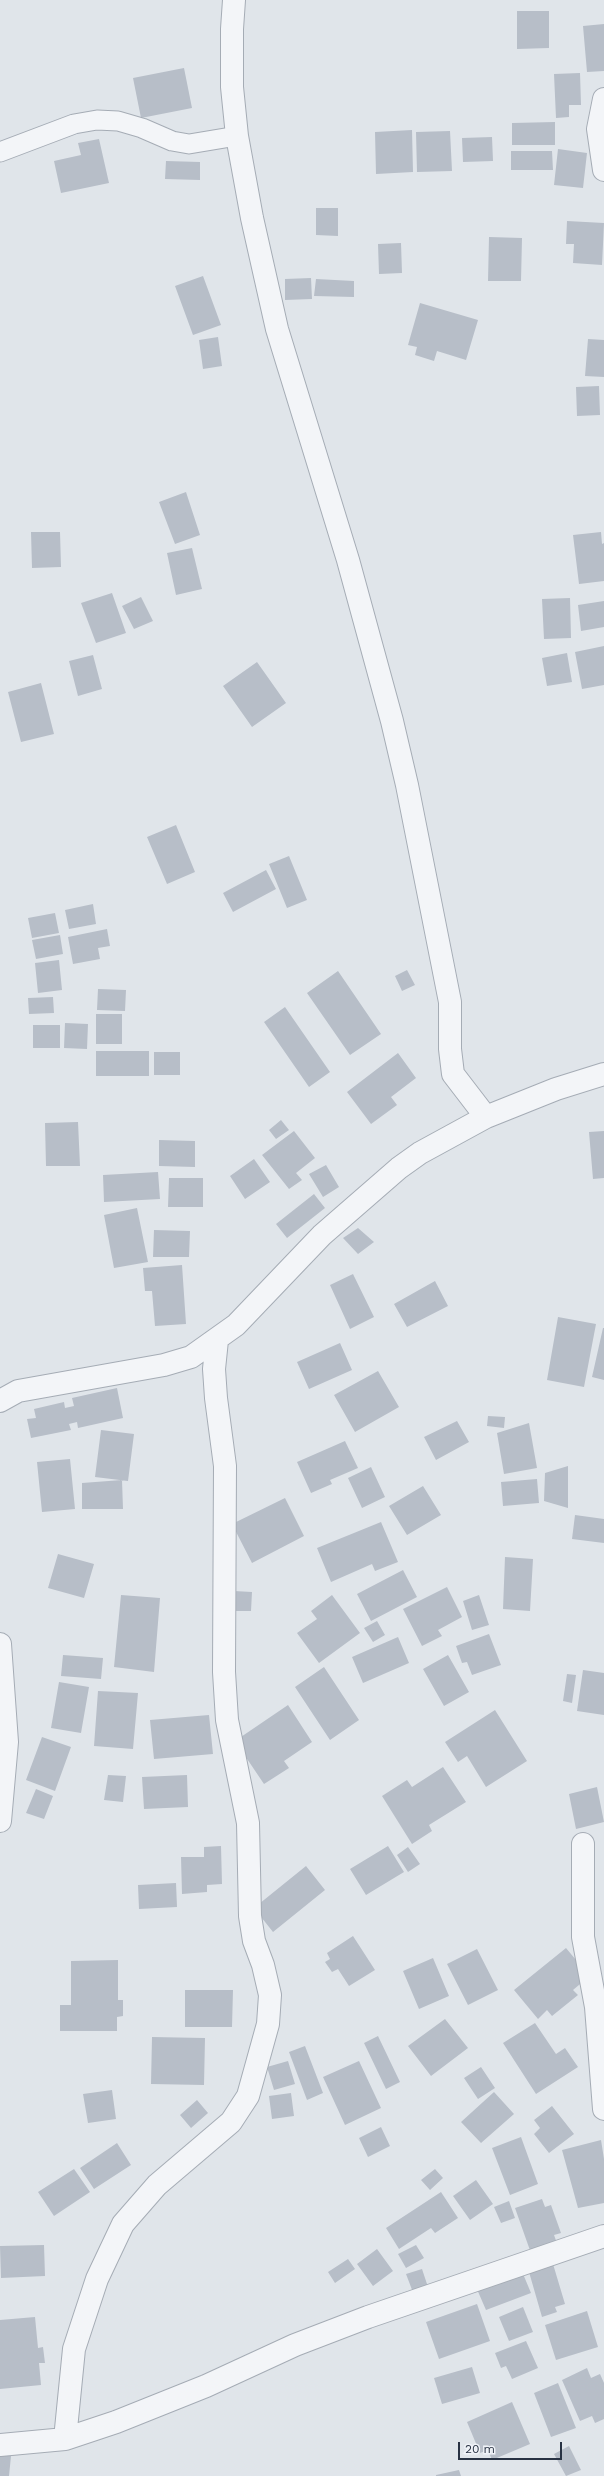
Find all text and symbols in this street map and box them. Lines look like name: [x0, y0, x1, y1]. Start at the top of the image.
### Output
scale bar: [460, 2434, 564, 2460]
text: 20 m: [465, 2442, 495, 2456]

